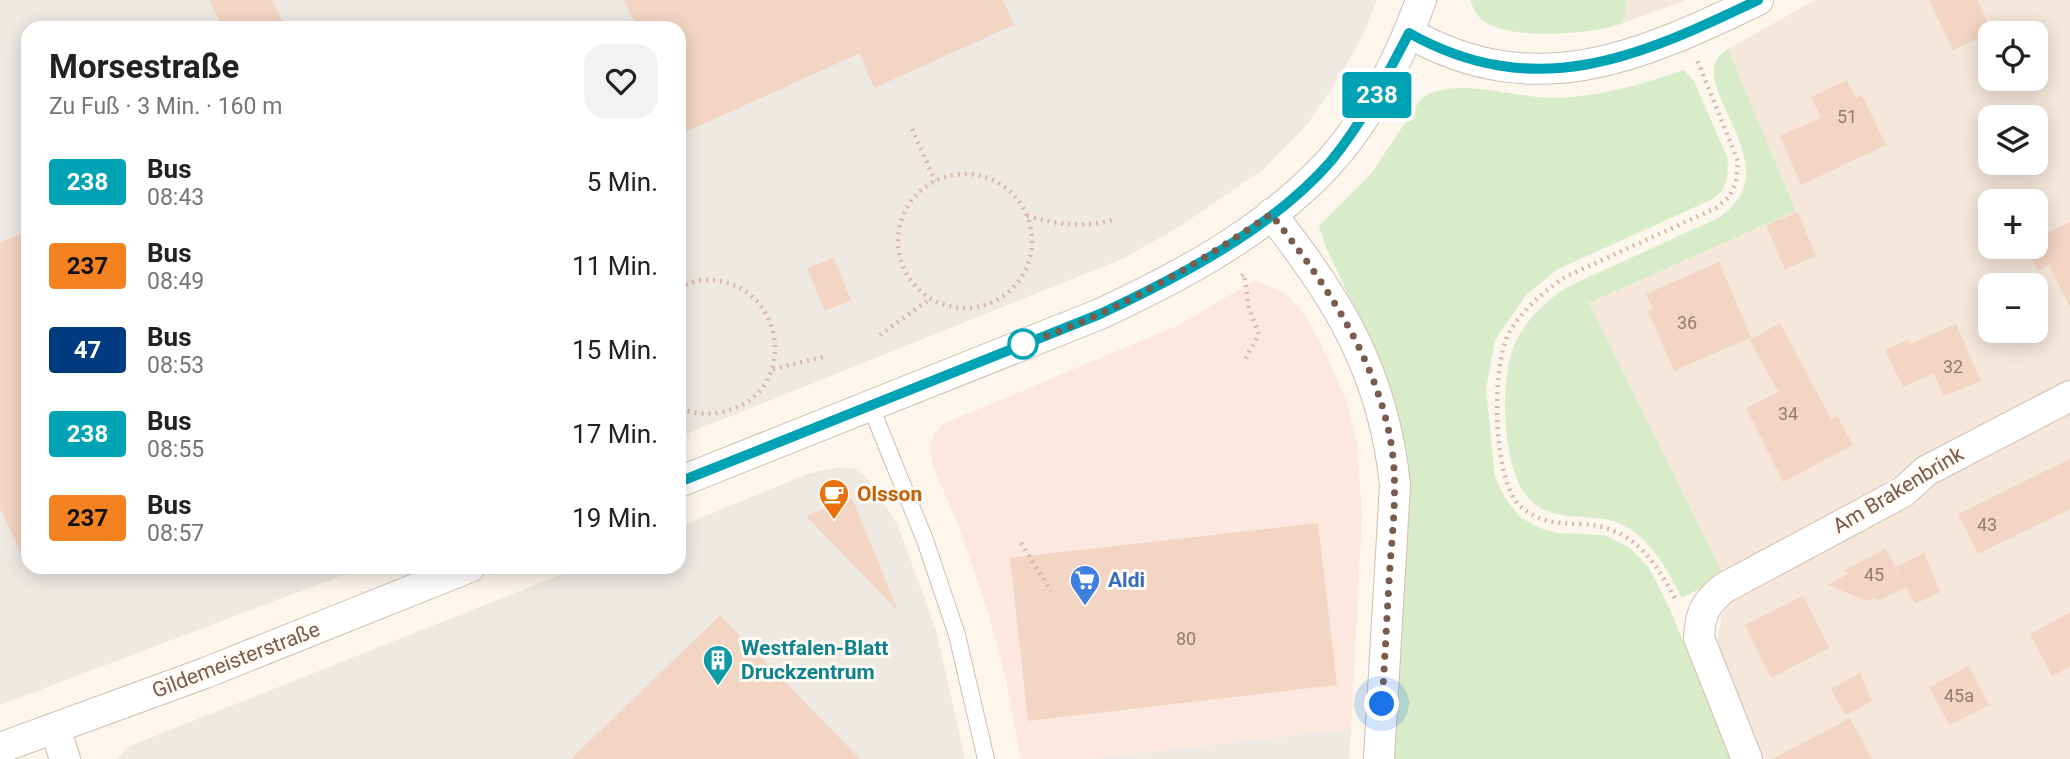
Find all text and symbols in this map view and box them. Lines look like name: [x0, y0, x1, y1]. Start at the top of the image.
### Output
map controls: [1978, 21, 2048, 343]
button: locate: [1978, 21, 2048, 91]
button: heart: [584, 44, 658, 118]
text: Morsestraße: [49, 47, 239, 86]
line badge: 238: [1337, 72, 1417, 118]
text: 238: [1356, 81, 1398, 109]
text: Zu Fuß · 3 Min. · 160 m: [49, 93, 282, 120]
button: layers: [1978, 105, 2048, 175]
house number: 51: [1837, 106, 1857, 127]
text: Bus: [147, 154, 192, 184]
text: 5 Min.: [587, 167, 658, 197]
text: 238: [67, 168, 108, 196]
text: 08:43: [147, 184, 204, 211]
button: +: [1978, 189, 2048, 259]
text: Bus: [147, 238, 192, 268]
text: 11 Min.: [572, 251, 658, 281]
text: 237: [67, 252, 108, 280]
text: 08:49: [147, 268, 204, 295]
button: −: [1978, 273, 2048, 343]
house number: 36: [1677, 312, 1697, 333]
text: Bus: [147, 322, 192, 352]
unlabelled marker: [1008, 329, 1038, 359]
text: 15 Min.: [572, 335, 658, 365]
text: 47: [74, 336, 101, 364]
text: 08:53: [147, 352, 204, 379]
house number: 32: [1943, 356, 1963, 377]
house number: 34: [1778, 403, 1798, 424]
text: Bus: [147, 406, 192, 436]
text: 17 Min.: [572, 419, 658, 449]
text: 238: [67, 420, 108, 448]
text: 08:55: [147, 436, 204, 463]
street label: Am Brakenbrink: [1828, 441, 1968, 538]
cafe icon: Olsson: [817, 477, 851, 521]
place label: Olsson: [857, 482, 922, 506]
text: Bus: [147, 490, 192, 520]
text: 19 Min.: [572, 503, 658, 533]
text: 237: [67, 504, 108, 532]
house number: 43: [1977, 514, 1997, 535]
text: 08:57: [147, 520, 204, 547]
supermarket icon: Aldi: [1068, 563, 1102, 607]
house number: 45: [1864, 564, 1884, 585]
place label: Aldi: [1108, 568, 1145, 592]
street label: Gildemeisterstraße: [149, 617, 323, 703]
house number: 80: [1176, 628, 1196, 649]
place label: Westfalen-Blatt Druckzentrum: [741, 636, 888, 684]
building icon: Westfalen-Blatt Druckzentrum: [701, 643, 735, 687]
house number: 45a: [1944, 685, 1974, 706]
your location: [1364, 686, 1399, 721]

